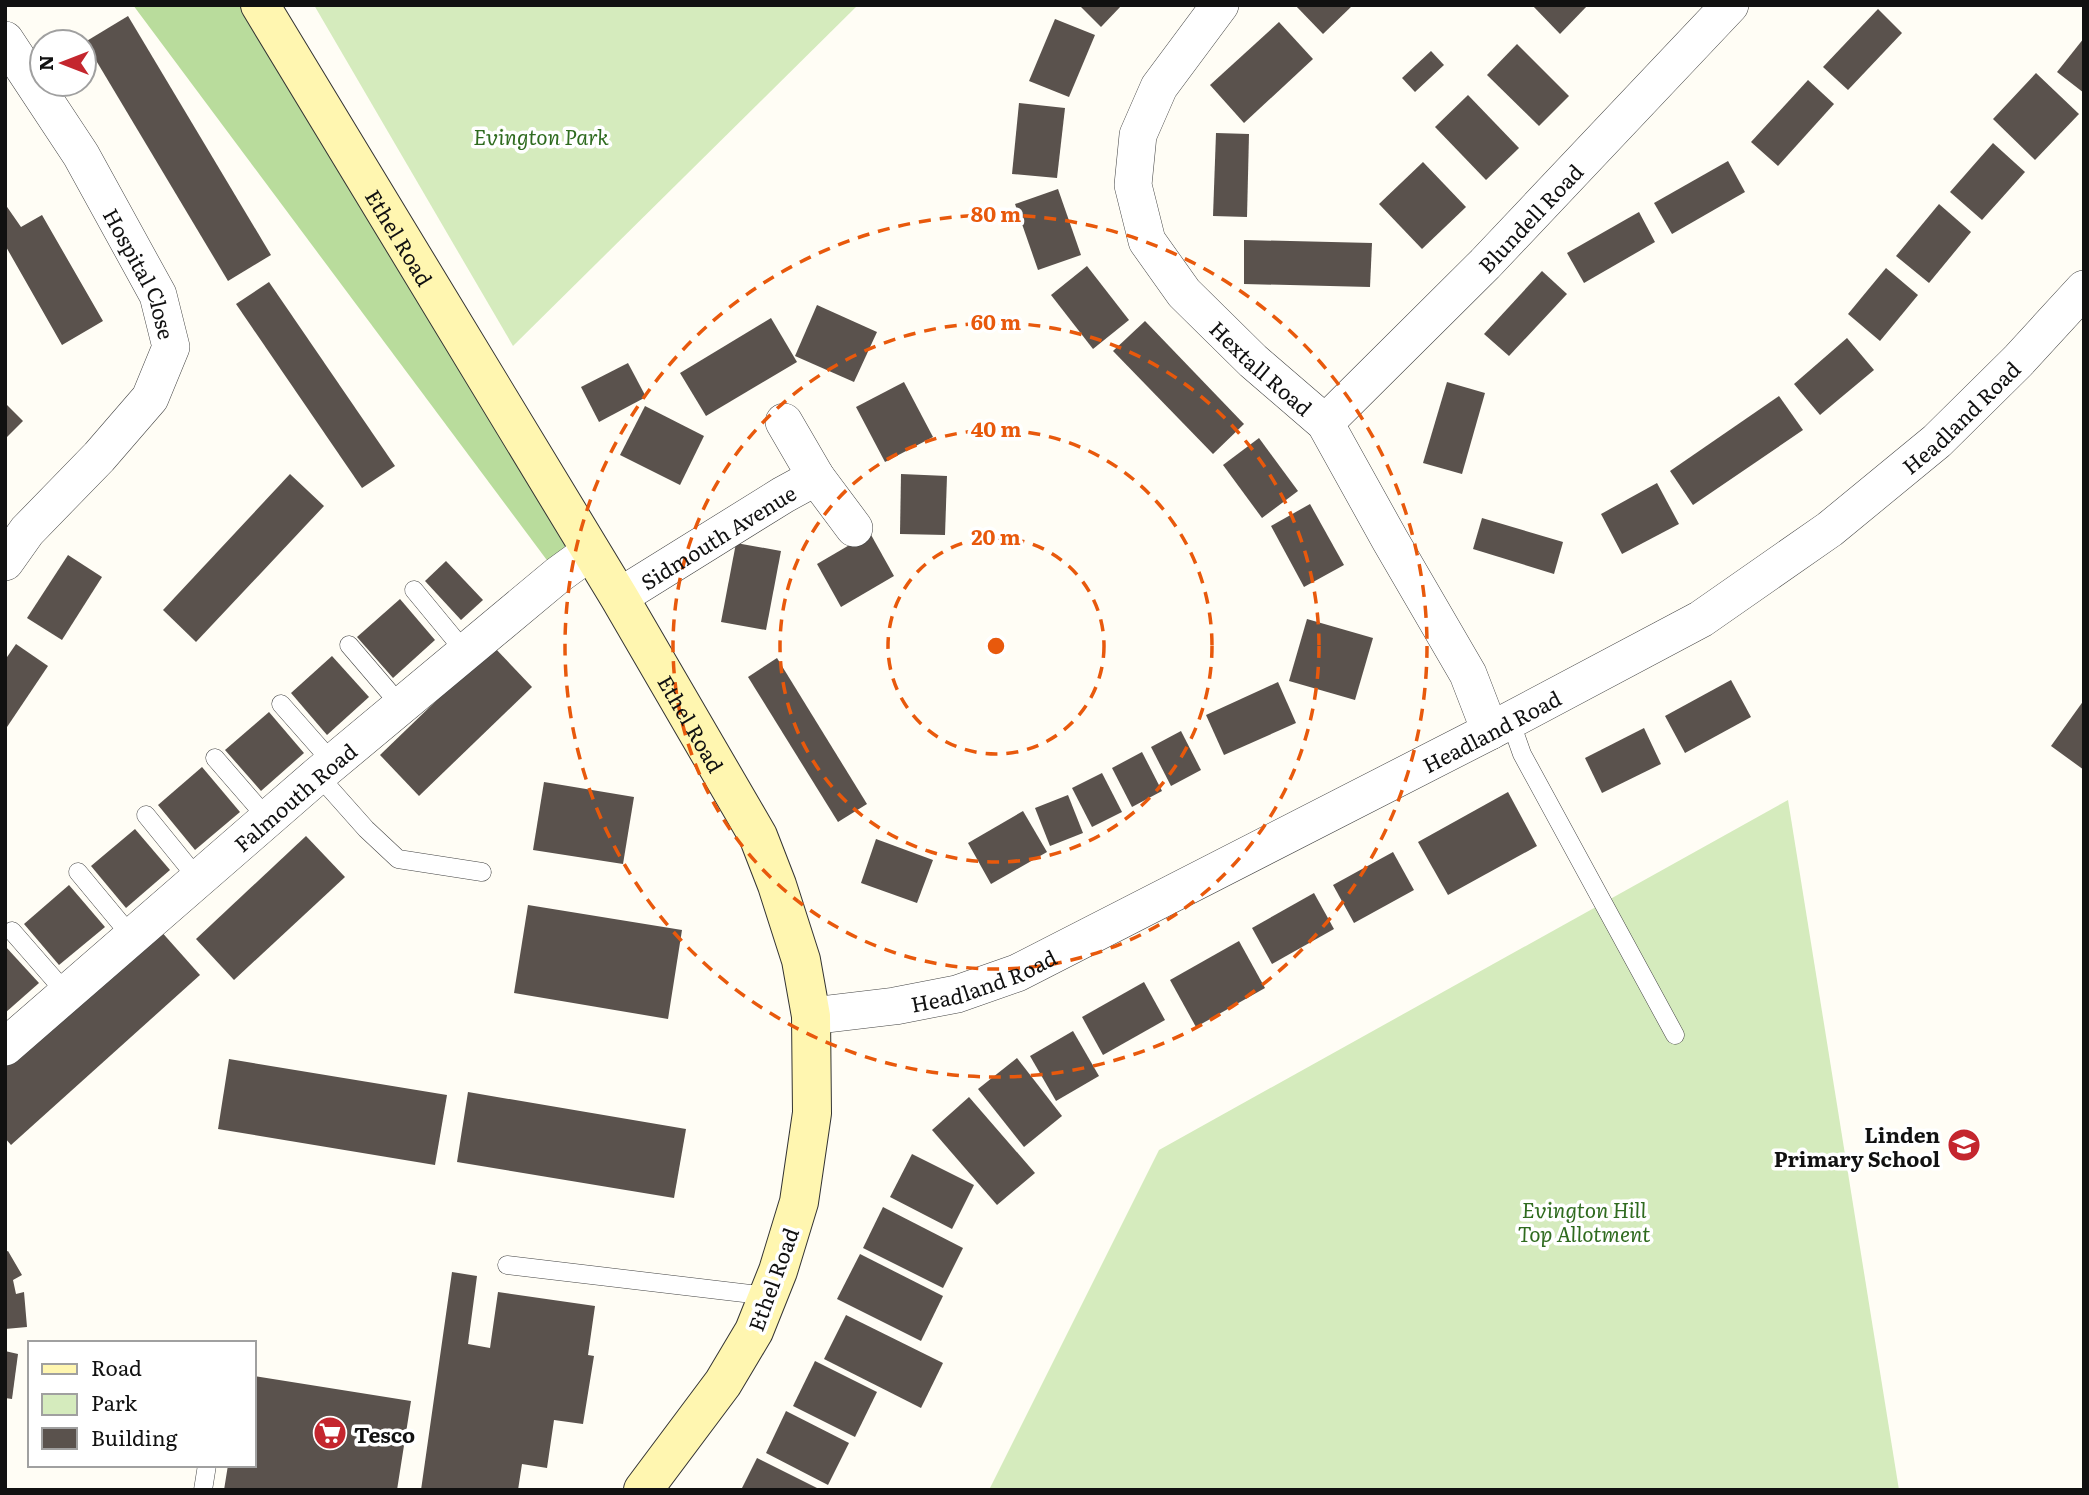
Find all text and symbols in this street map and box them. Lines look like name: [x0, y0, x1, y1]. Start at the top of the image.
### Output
north arrow: [28, 28, 98, 98]
text: N: [31, 55, 59, 71]
park label: Evington Park: [473, 120, 609, 151]
street label: Blundell Road: [1470, 155, 1589, 279]
street label: Ethel Road: [359, 182, 442, 291]
text: 80 m: [971, 197, 1021, 228]
street label: Hospital Close: [97, 202, 184, 342]
text: 60 m: [971, 305, 1021, 336]
street label: Hextall Road: [1204, 312, 1320, 422]
street label: Headland Road: [1894, 353, 2026, 480]
text: 40 m: [971, 412, 1021, 443]
street label: Sidmouth Avenue: [634, 476, 801, 596]
text: 20 m: [971, 520, 1021, 551]
centre of rings: [984, 634, 1008, 658]
street label: Ethel Road: [652, 668, 733, 778]
street label: Headland Road: [1416, 681, 1566, 779]
street label: Falmouth Road: [226, 734, 363, 858]
street label: Headland Road: [908, 940, 1061, 1018]
place label: Linden Primary School: [1774, 1118, 1940, 1173]
school or university icon: Linden Primary School: [1945, 1126, 1983, 1164]
park label: Evington Hill Top Allotment: [1518, 1193, 1651, 1248]
street label: Ethel Road: [739, 1223, 805, 1335]
legend: [28, 1341, 256, 1467]
text: Road: [91, 1351, 142, 1382]
text: Park: [91, 1386, 137, 1417]
supermarket icon: Tesco: [311, 1414, 349, 1452]
place label: Tesco: [354, 1418, 415, 1449]
text: Building: [91, 1421, 178, 1452]

